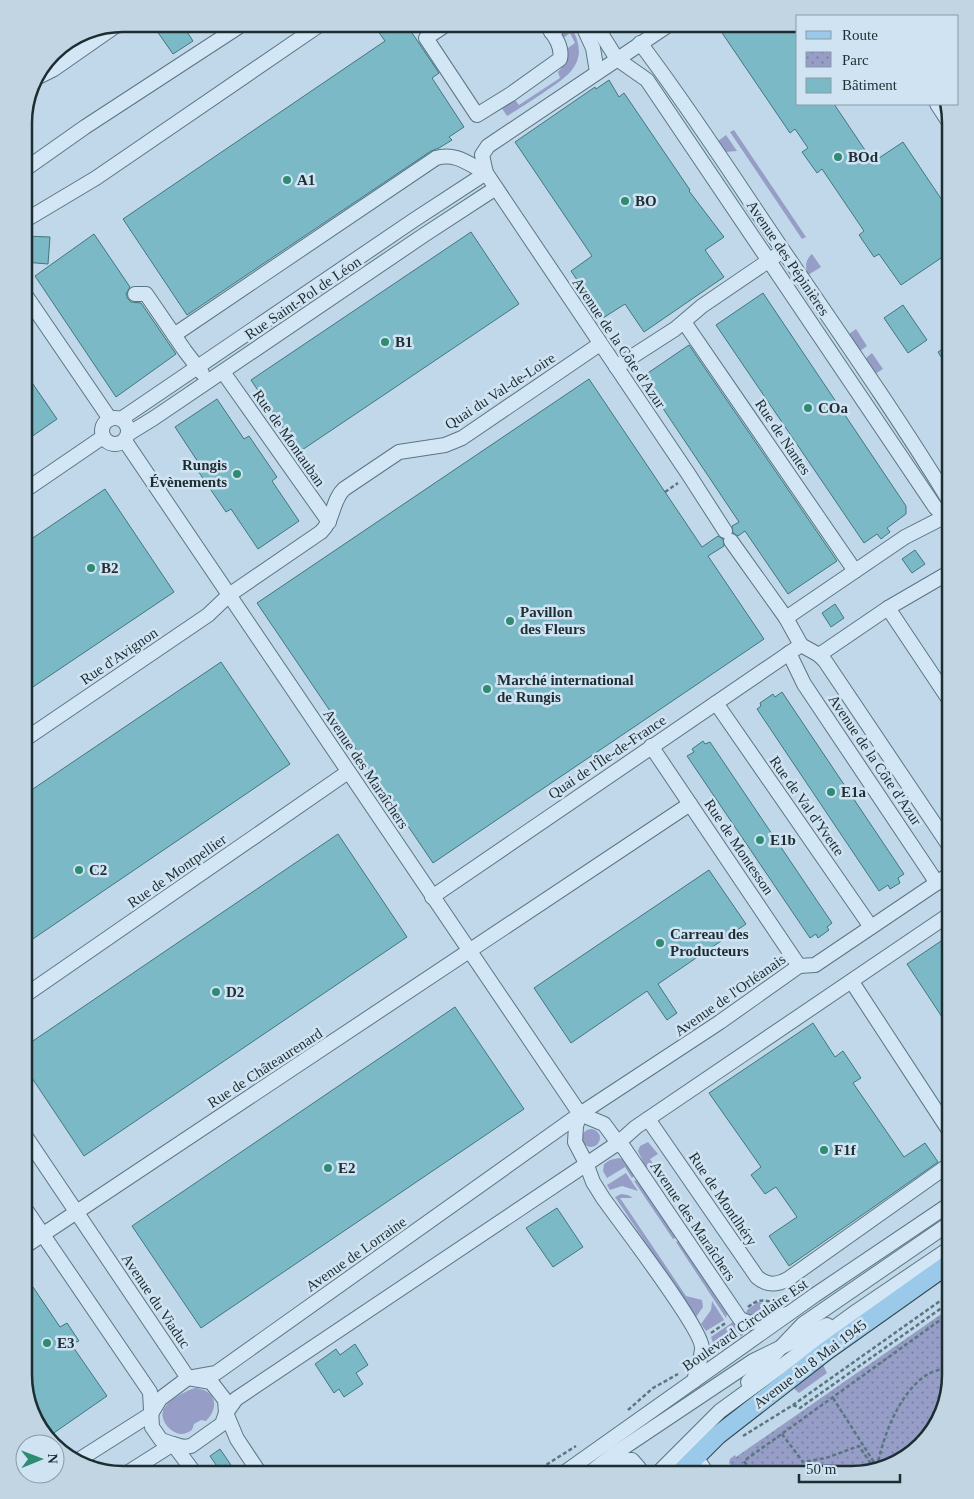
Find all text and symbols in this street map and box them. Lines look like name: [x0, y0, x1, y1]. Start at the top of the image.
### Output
legend: [796, 15, 959, 105]
text: Route: [842, 27, 878, 43]
text: Parc: [842, 52, 869, 68]
text: Bâtiment: [842, 77, 898, 93]
place label: BOd: [848, 149, 879, 165]
marker: BOd: [832, 151, 844, 163]
place label: A1: [297, 172, 315, 188]
marker: A1: [281, 174, 293, 186]
place label: BO: [635, 193, 657, 209]
marker: BO: [619, 195, 631, 207]
street label: Avenue des Pépinières: [743, 197, 833, 319]
street label: Rue Saint-Pol de Léon: [242, 253, 364, 343]
street label: Avenue de la Côte d'Azur: [569, 275, 669, 411]
place label: B1: [395, 334, 413, 350]
marker: B1: [379, 336, 391, 348]
street label: Quai du Val-de-Loire: [442, 349, 558, 433]
street label: Rue de Montauban: [250, 387, 329, 490]
street label: Rue de Nantes: [752, 396, 814, 478]
place label: COa: [818, 400, 849, 416]
marker: COa: [802, 402, 814, 414]
place label: Rungis Évènements: [150, 457, 227, 490]
marker: Rungis Évènements: [231, 468, 243, 480]
place label: B2: [101, 560, 119, 576]
marker: B2: [85, 562, 97, 574]
place label: Pavillon des Fleurs: [520, 604, 586, 637]
marker: Pavillon des Fleurs: [504, 615, 516, 627]
street label: Rue d'Avignon: [77, 624, 161, 688]
place label: Marché international de Rungis: [497, 672, 634, 705]
marker: Marché international de Rungis: [481, 683, 493, 695]
street label: Avenue de la Côte d'Azur: [825, 692, 925, 828]
street label: Avenue des Maraîchers: [320, 706, 412, 832]
street label: Quai de l'Île-de-France: [545, 711, 669, 802]
street label: Rue de Val d'Yvette: [767, 753, 848, 859]
place label: E1a: [841, 784, 867, 800]
marker: E1a: [825, 786, 837, 798]
street label: Rue de Montesson: [701, 796, 777, 898]
street label: Rue de Montpellier: [125, 831, 229, 911]
place label: E1b: [770, 832, 796, 848]
marker: E1b: [754, 834, 766, 846]
place label: C2: [89, 862, 107, 878]
marker: C2: [73, 864, 85, 876]
place label: Carreau des Producteurs: [670, 926, 749, 959]
marker: Carreau des Producteurs: [654, 937, 666, 949]
street label: Avenue de l'Orléanais: [672, 951, 789, 1039]
place label: D2: [226, 984, 244, 1000]
marker: D2: [210, 986, 222, 998]
street label: Rue de Châteaurenard: [205, 1025, 326, 1111]
place label: F1f: [834, 1142, 857, 1158]
marker: F1f: [818, 1144, 830, 1156]
street label: Rue de Montlhéry: [686, 1149, 760, 1249]
street label: Avenue des Maraîchers: [647, 1158, 739, 1284]
place label: E2: [338, 1160, 356, 1176]
marker: E2: [322, 1162, 334, 1174]
street label: Avenue de Lorraine: [303, 1213, 410, 1295]
street label: Avenue du Viaduc: [119, 1251, 194, 1351]
street label: Boulevard Circulaire Est: [679, 1275, 811, 1374]
street label: Avenue du 8 Mai 1945: [750, 1316, 870, 1412]
place label: E3: [57, 1335, 75, 1351]
marker: E3: [41, 1337, 53, 1349]
north arrow: [15, 1434, 65, 1484]
scale bar: [799, 1452, 900, 1484]
text: N: [45, 1454, 60, 1464]
text: 50 m: [806, 1461, 837, 1477]

